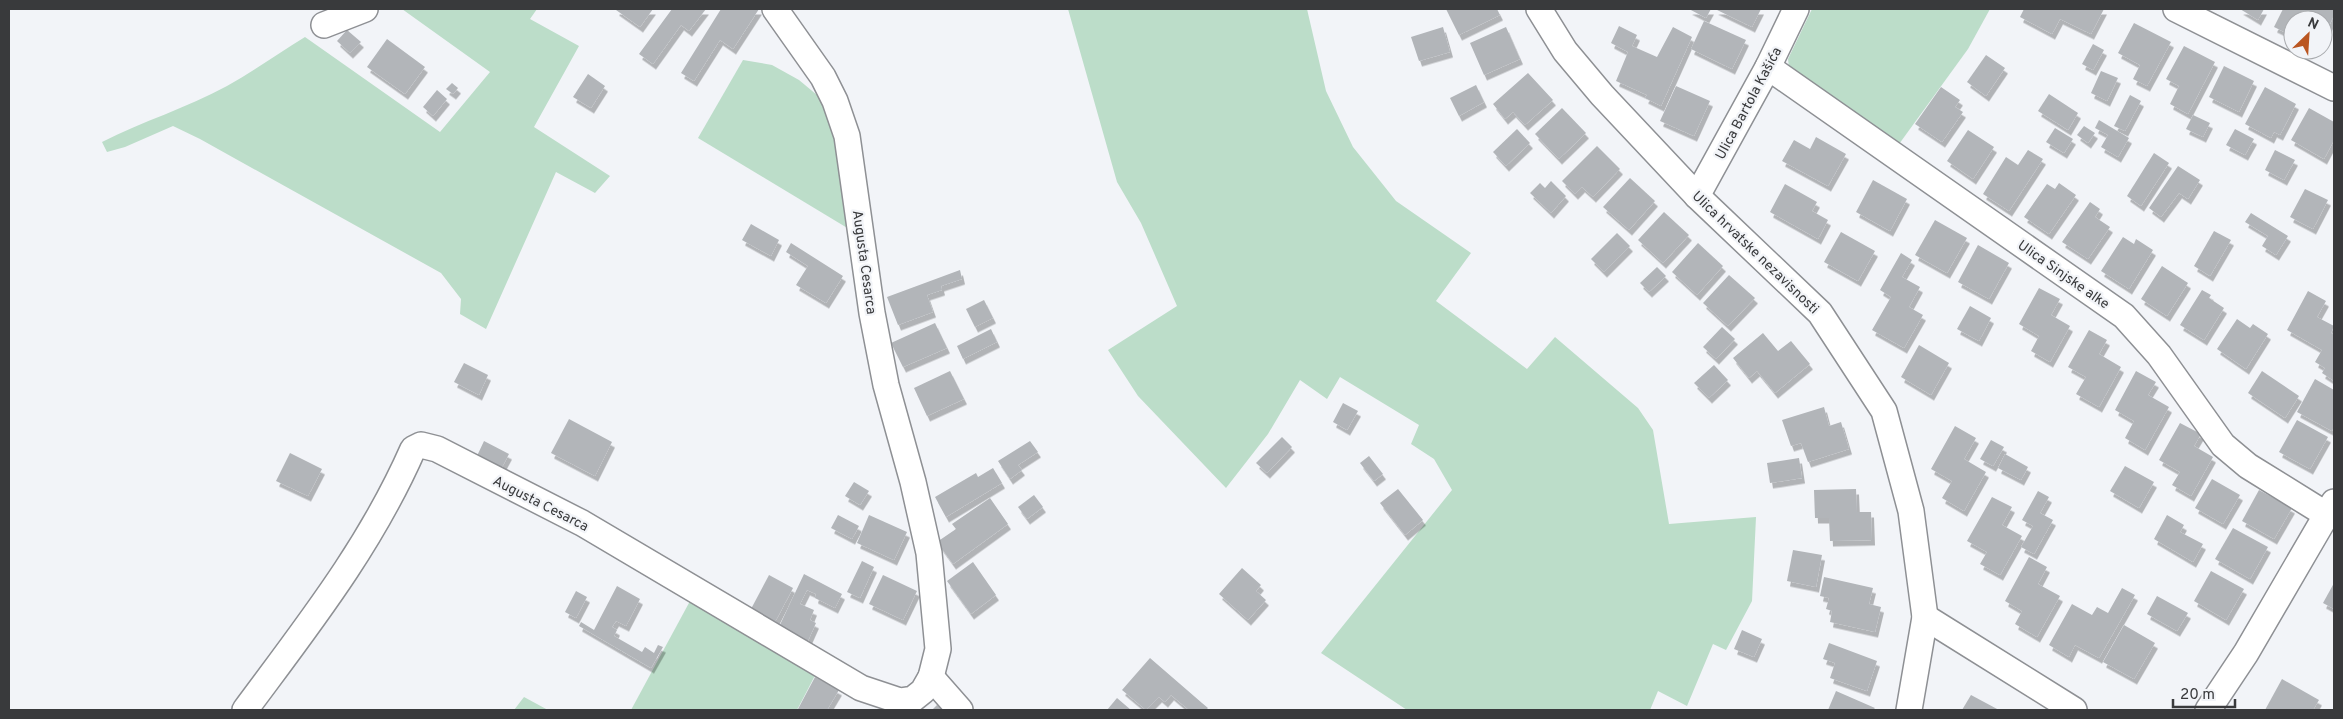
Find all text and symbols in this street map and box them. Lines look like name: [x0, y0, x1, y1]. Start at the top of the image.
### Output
north arrow: [2283, 10, 2333, 60]
text: N: [2305, 15, 2321, 34]
street label: Ulica Bartola Kašića: [1712, 45, 1786, 163]
street label: Ulica hrvatske nezavisnosti: [1688, 188, 1822, 318]
street label: Augusta Cesarca: [848, 209, 879, 315]
street label: Ulica Sinjske alke: [2014, 237, 2112, 313]
street label: Augusta Cesarca: [490, 473, 591, 536]
scale bar: [2173, 676, 2236, 708]
text: 20 m: [2180, 686, 2215, 705]

